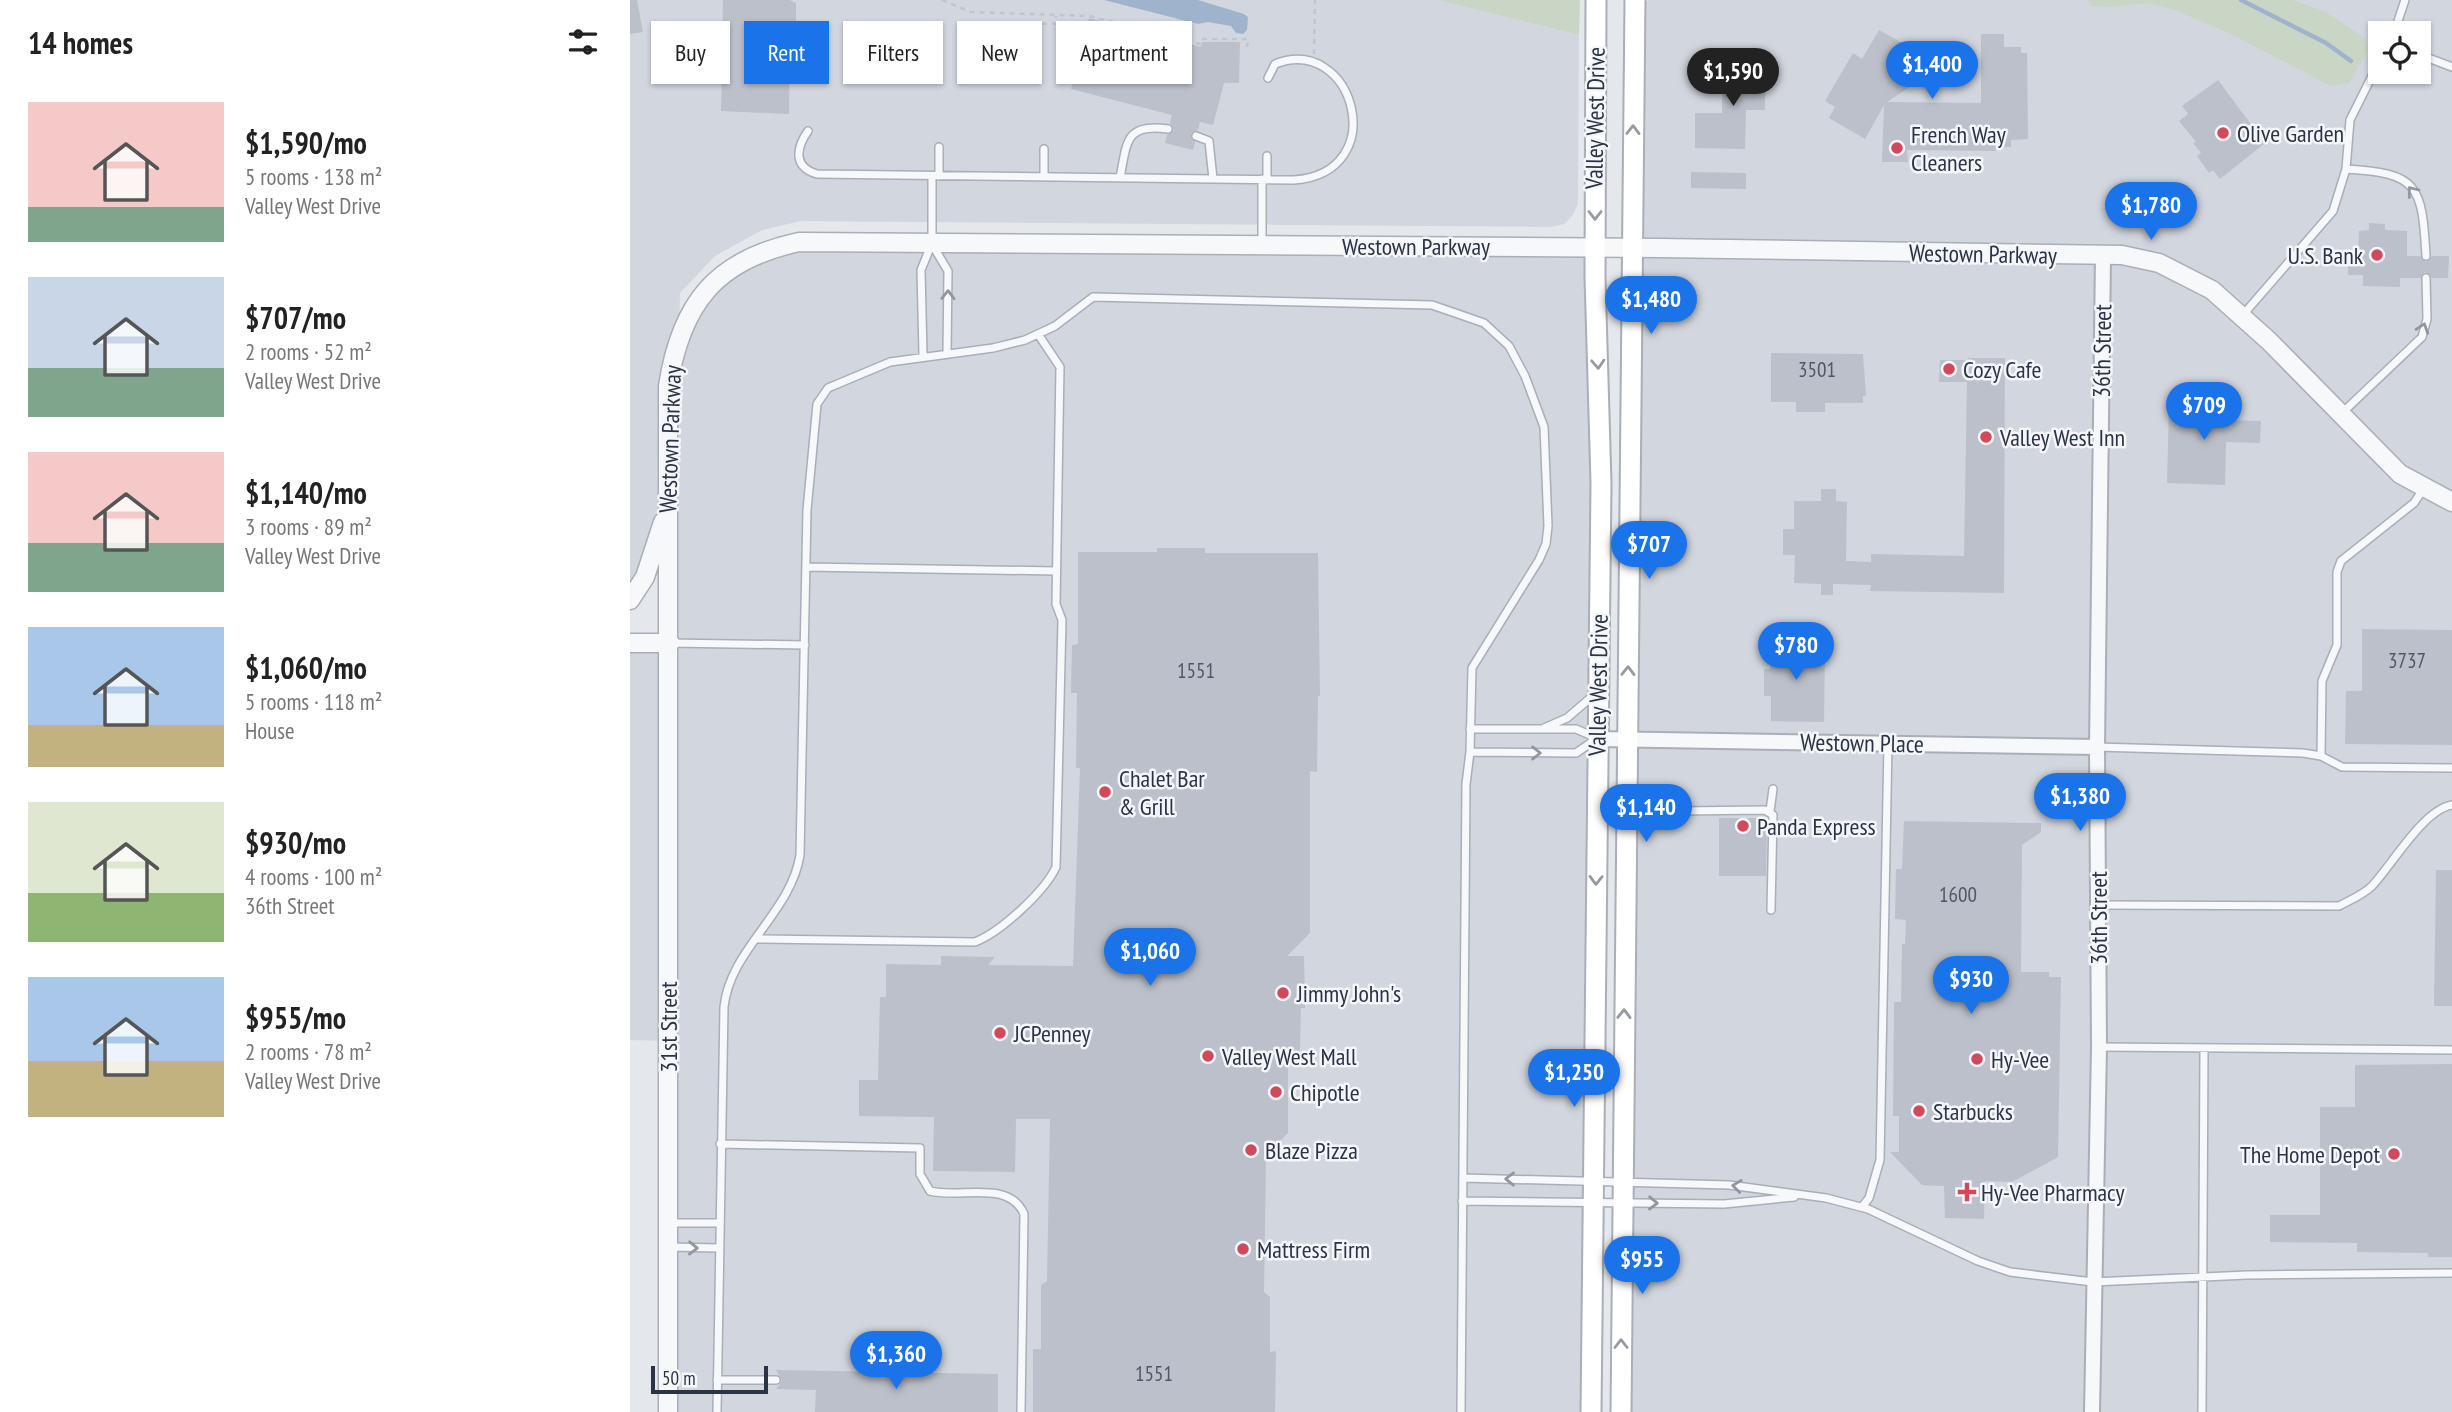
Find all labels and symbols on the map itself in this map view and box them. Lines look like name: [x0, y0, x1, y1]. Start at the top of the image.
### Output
pin: $1,400: [1875, 42, 1989, 101]
street label: Valley West Drive: [1578, 47, 1612, 190]
pin: $1,590: [1676, 48, 1790, 108]
place label: Olive Garden: [2237, 118, 2344, 149]
place label: French Way Cleaners: [1911, 119, 2006, 178]
one-way arrow: [1625, 124, 1641, 135]
marker: Olive Garden: [2215, 125, 2231, 141]
marker: French Way Cleaners: [1889, 140, 1905, 156]
pin: $1,780: [2094, 182, 2208, 242]
one-way arrow: [2407, 186, 2420, 198]
one-way arrow: [1587, 210, 1603, 221]
street label: Westown Parkway: [1342, 231, 1490, 262]
street label: Westown Parkway: [1909, 237, 2057, 271]
place label: U.S. Bank: [2287, 240, 2364, 271]
marker: U.S. Bank: [2369, 247, 2385, 263]
pin: $1,480: [1594, 276, 1708, 336]
one-way arrow: [940, 290, 956, 300]
street label: 36th Street: [2086, 304, 2118, 398]
one-way arrow: [2415, 323, 2429, 335]
place label: Cozy Cafe: [1963, 354, 2041, 385]
house number: 3501: [1798, 356, 1836, 383]
one-way arrow: [1591, 359, 1606, 370]
marker: Cozy Cafe: [1941, 361, 1957, 377]
street label: Westown Parkway: [652, 364, 688, 514]
pin: $709: [2163, 382, 2245, 442]
place label: Valley West Inn: [1999, 422, 2125, 453]
marker: Valley West Inn: [1978, 429, 1994, 445]
pin: $707: [1608, 522, 1690, 581]
street label: Valley West Drive: [1581, 614, 1615, 757]
pin: $780: [1755, 622, 1837, 682]
house number: 3737: [2388, 647, 2426, 674]
house number: 1551: [1177, 657, 1215, 684]
one-way arrow: [1620, 665, 1636, 675]
street label: Westown Place: [1800, 726, 1924, 760]
one-way arrow: [1531, 745, 1542, 761]
place label: Chalet Bar & Grill: [1119, 763, 1205, 822]
pin: $1,380: [2023, 774, 2137, 833]
marker: Chalet Bar & Grill: [1097, 784, 1113, 800]
pin: $1,140: [1589, 784, 1703, 844]
place label: Panda Express: [1757, 811, 1876, 842]
marker: Panda Express: [1735, 818, 1751, 834]
street label: 36th Street: [2083, 871, 2114, 965]
one-way arrow: [1588, 876, 1604, 886]
house number: 1600: [1939, 881, 1977, 908]
pin: $1,060: [1093, 928, 1207, 988]
pin: $930: [1930, 956, 2012, 1016]
place label: Jimmy John's: [1296, 978, 1401, 1009]
street label: 31st Street: [653, 981, 684, 1073]
marker: Jimmy John's: [1275, 985, 1291, 1001]
one-way arrow: [1617, 1009, 1632, 1020]
place label: JCPenney: [1013, 1018, 1090, 1049]
marker: JCPenney: [992, 1025, 1008, 1041]
place label: Valley West Mall: [1221, 1041, 1357, 1072]
place label: Hy-Vee: [1991, 1044, 2049, 1075]
marker: Valley West Mall: [1200, 1048, 1216, 1064]
pin: $1,250: [1517, 1050, 1631, 1109]
marker: Hy-Vee: [1969, 1051, 1985, 1067]
place label: Chipotle: [1290, 1077, 1360, 1108]
marker: Chipotle: [1268, 1084, 1284, 1100]
place label: Starbucks: [1933, 1096, 2013, 1127]
marker: Starbucks: [1911, 1103, 1927, 1119]
place label: Blaze Pizza: [1265, 1135, 1358, 1166]
place label: The Home Depot: [2240, 1139, 2380, 1170]
marker: Blaze Pizza: [1243, 1142, 1259, 1158]
marker: The Home Depot: [2386, 1146, 2402, 1162]
one-way arrow: [1504, 1171, 1515, 1187]
place label: Hy-Vee Pharmacy: [1981, 1177, 2124, 1208]
one-way arrow: [1731, 1179, 1743, 1194]
marker: Hy-Vee Pharmacy: [1959, 1184, 1975, 1200]
one-way arrow: [1648, 1195, 1659, 1211]
place label: Mattress Firm: [1257, 1234, 1370, 1265]
pin: $955: [1601, 1236, 1683, 1296]
one-way arrow: [689, 1240, 699, 1256]
marker: Mattress Firm: [1235, 1241, 1251, 1257]
pin: $1,360: [839, 1332, 953, 1391]
one-way arrow: [1614, 1338, 1629, 1349]
house number: 1551: [1135, 1360, 1173, 1387]
scale bar: [651, 1363, 768, 1395]

